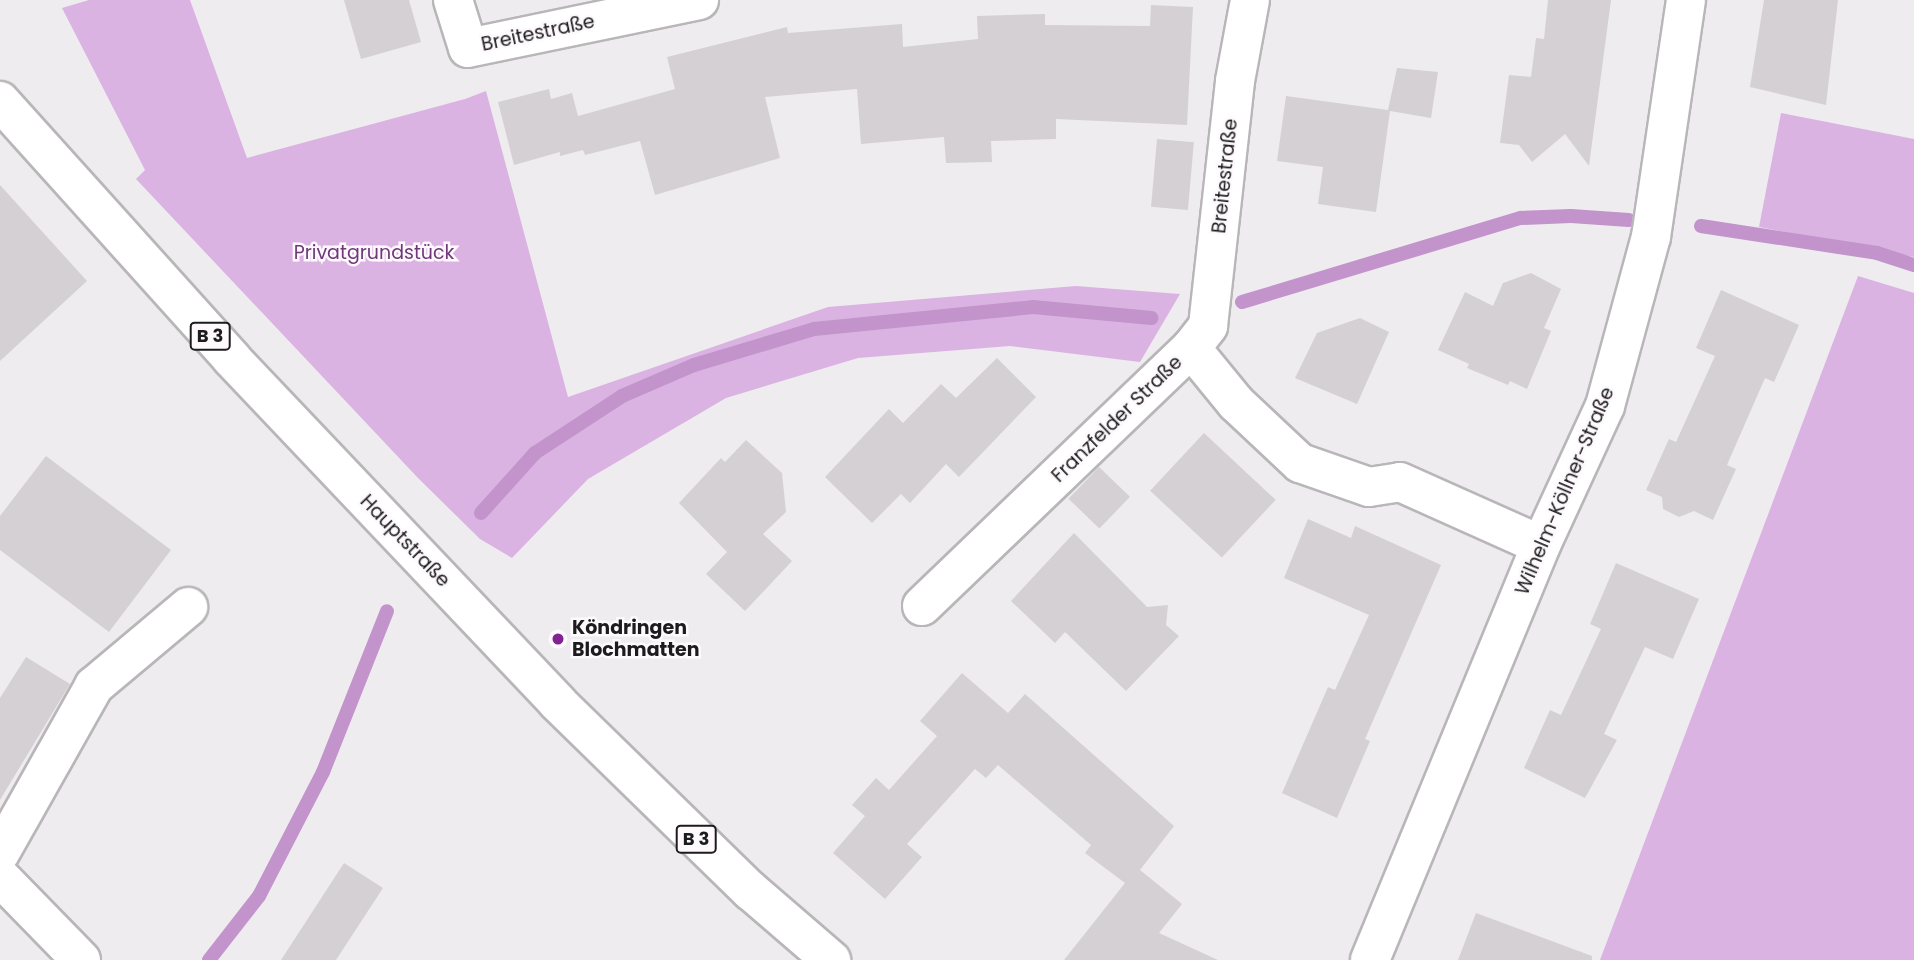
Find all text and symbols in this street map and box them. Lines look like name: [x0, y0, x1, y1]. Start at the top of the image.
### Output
street label: Breitestraße: [479, 10, 597, 56]
street label: Breitestraße: [1208, 117, 1242, 235]
park label: Privatgrundstück: [294, 242, 454, 264]
road number: B 3: [189, 322, 231, 350]
street label: Franzfelder Straße: [1047, 351, 1187, 487]
street label: Wilhelm-Köllner-Straße: [1511, 384, 1619, 598]
street label: Hauptstraße: [355, 490, 455, 592]
place label: Köndringen Blochmatten: [572, 617, 699, 661]
marker: Köndringen Blochmatten: [550, 631, 566, 647]
road number: B 3: [675, 824, 717, 854]

